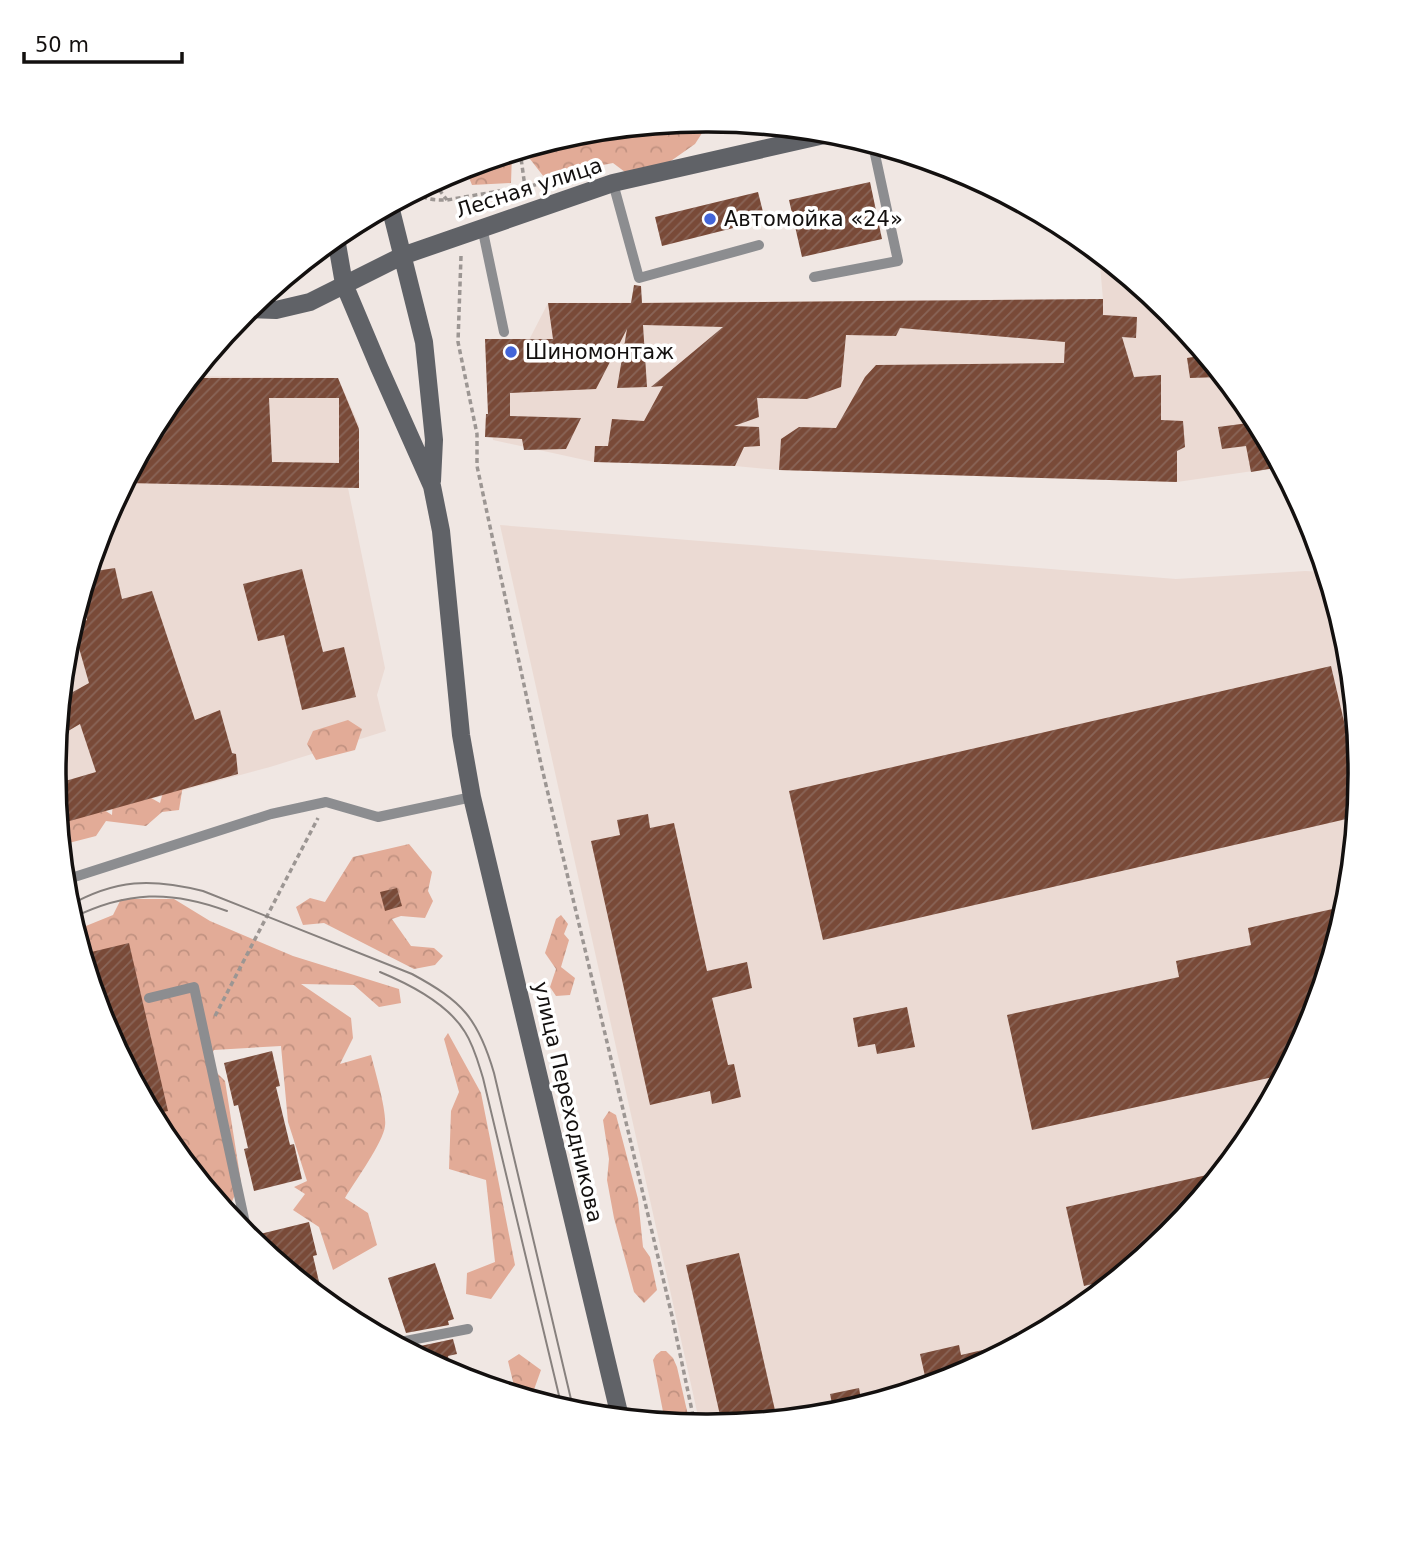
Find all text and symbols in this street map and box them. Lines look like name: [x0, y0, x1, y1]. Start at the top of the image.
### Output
scale bar: [24, 21, 182, 65]
text: 50 m: [35, 33, 89, 57]
street label: Лесная улица: [453, 153, 605, 223]
place label: Автомойка «24»: [724, 207, 903, 231]
marker: Автомойка «24»: [702, 211, 718, 227]
place label: Шиномонтаж: [525, 340, 674, 364]
marker: Шиномонтаж: [503, 344, 519, 360]
street label: улица Переходникова: [529, 979, 607, 1225]

